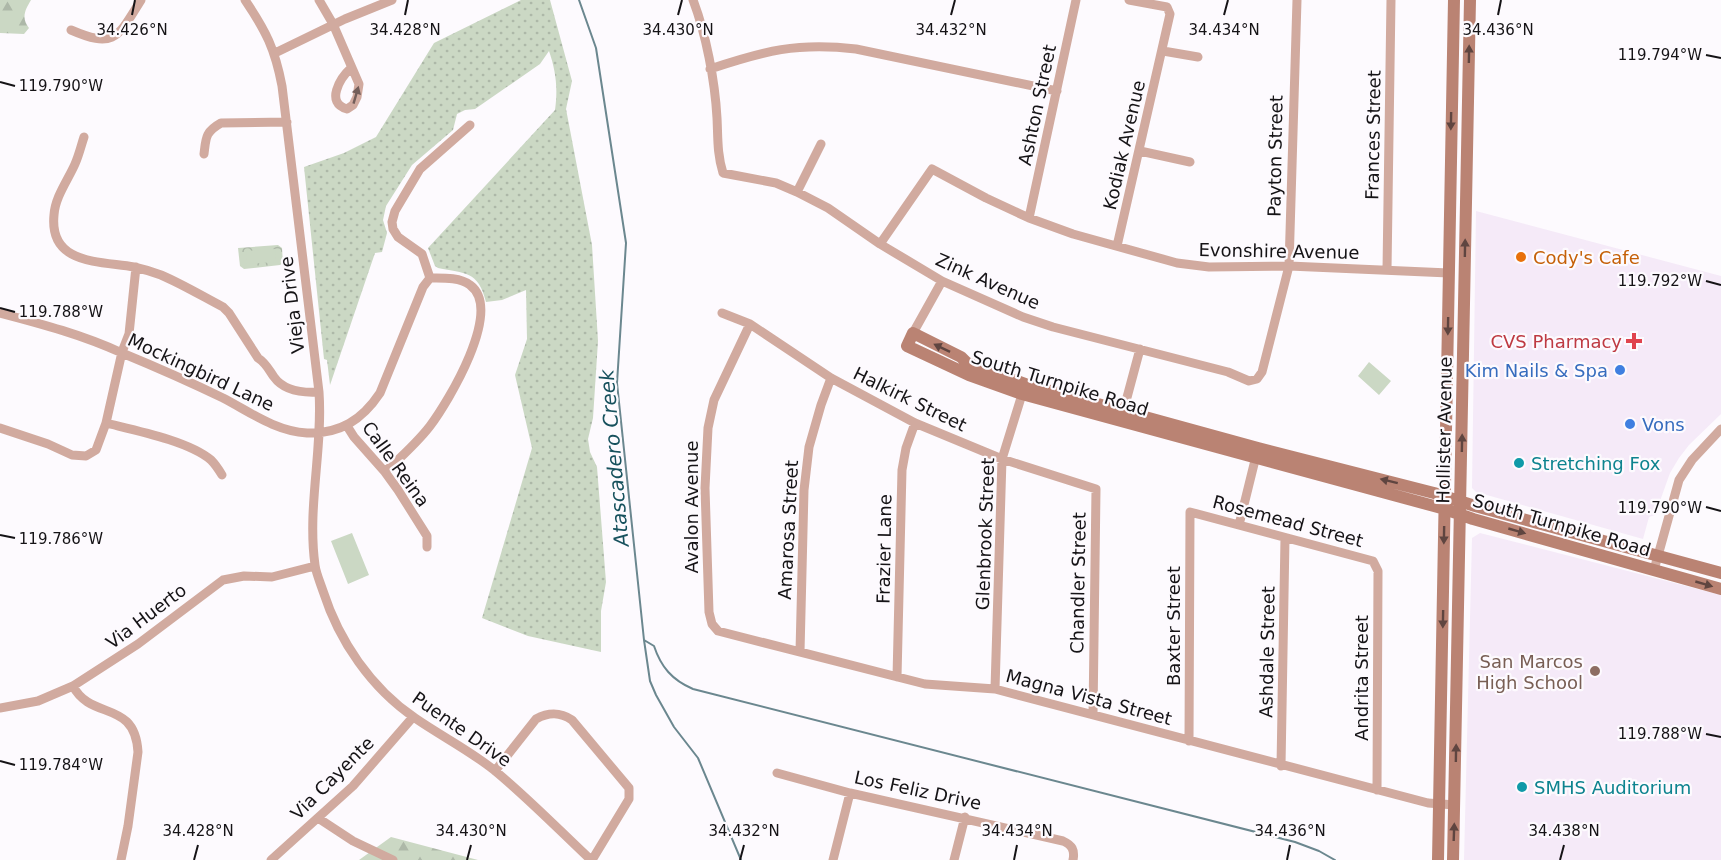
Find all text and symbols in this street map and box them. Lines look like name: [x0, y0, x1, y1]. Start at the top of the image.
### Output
text: 34.426°N: [96, 21, 168, 39]
text: 34.428°N: [369, 21, 441, 39]
text: 34.430°N: [642, 21, 714, 39]
text: 34.432°N: [915, 21, 987, 39]
text: 34.434°N: [1188, 21, 1260, 39]
text: 34.436°N: [1462, 21, 1534, 39]
street label: Ashton Street: [1014, 43, 1060, 167]
one-way arrow: [1464, 44, 1473, 63]
text: 119.794°W: [1618, 46, 1702, 64]
street label: Frances Street: [1361, 70, 1385, 200]
text: 119.790°W: [19, 77, 103, 95]
street label: Kodiak Avenue: [1099, 78, 1149, 212]
one-way arrow: [352, 86, 361, 104]
street label: Payton Street: [1263, 95, 1287, 217]
one-way arrow: [1447, 112, 1456, 131]
street label: Evonshire Avenue: [1198, 239, 1360, 263]
one-way arrow: [1460, 239, 1470, 258]
place label: Cody's Cafe: [1533, 247, 1640, 268]
street label: Zink Avenue: [933, 249, 1043, 313]
marker: Cody's Cafe: [1514, 250, 1528, 264]
street label: Vieja Drive: [276, 255, 308, 355]
text: 119.792°W: [1618, 272, 1702, 290]
text: 119.788°W: [19, 303, 103, 321]
one-way arrow: [1443, 316, 1453, 335]
street label: Mockingbird Lane: [125, 329, 277, 415]
place label: CVS Pharmacy: [1490, 331, 1622, 352]
marker: CVS Pharmacy: [1627, 334, 1641, 348]
one-way arrow: [933, 344, 950, 353]
street label: South Turnpike Road: [969, 346, 1151, 420]
street label: Hollister Avenue: [1432, 356, 1456, 504]
place label: Kim Nails & Spa: [1465, 360, 1608, 381]
street label: Halkirk Street: [850, 363, 970, 435]
marker: Kim Nails & Spa: [1613, 363, 1627, 377]
water label: Atascadero Creek: [594, 367, 634, 550]
place label: Vons: [1642, 414, 1685, 435]
street label: Calle Reina: [358, 417, 434, 511]
marker: Vons: [1623, 417, 1637, 431]
one-way arrow: [1457, 434, 1466, 453]
street label: Avalon Avenue: [681, 441, 702, 573]
place label: Stretching Fox: [1531, 453, 1661, 474]
marker: Stretching Fox: [1512, 456, 1526, 470]
street label: Glenbrook Street: [972, 457, 998, 611]
street label: Amarosa Street: [774, 460, 802, 600]
one-way arrow: [1380, 476, 1398, 486]
street label: South Turnpike Road: [1470, 489, 1654, 561]
street label: Rosemead Street: [1211, 491, 1365, 551]
street label: Frazier Lane: [873, 494, 895, 604]
text: 119.790°W: [1618, 499, 1702, 517]
street label: Chandler Street: [1066, 512, 1090, 654]
one-way arrow: [1439, 525, 1449, 544]
one-way arrow: [1508, 527, 1526, 537]
text: 119.786°W: [19, 530, 103, 548]
street label: Baxter Street: [1163, 566, 1184, 686]
street label: Via Huerto: [102, 579, 190, 653]
one-way arrow: [1695, 580, 1713, 589]
street label: Ashdale Street: [1255, 586, 1279, 718]
one-way arrow: [1438, 609, 1448, 628]
street label: Andrita Street: [1351, 615, 1372, 741]
place label: San Marcos High School: [1476, 651, 1583, 693]
marker: San Marcos High School: [1588, 664, 1602, 678]
street label: Magna Vista Street: [1004, 665, 1174, 729]
street label: Puente Drive: [408, 687, 516, 771]
text: 119.788°W: [1618, 725, 1702, 743]
street label: Via Cayente: [286, 732, 378, 824]
one-way arrow: [1451, 743, 1461, 762]
text: 119.784°W: [19, 756, 103, 774]
street label: Los Feliz Drive: [853, 766, 983, 814]
place label: SMHS Auditorium: [1534, 777, 1691, 798]
marker: SMHS Auditorium: [1515, 780, 1529, 794]
text: 34.428°N: [162, 822, 234, 840]
text: 34.430°N: [435, 822, 507, 840]
text: 34.432°N: [708, 822, 780, 840]
text: 34.434°N: [981, 822, 1053, 840]
text: 34.436°N: [1254, 822, 1326, 840]
text: 34.438°N: [1528, 822, 1600, 840]
one-way arrow: [1449, 823, 1459, 842]

